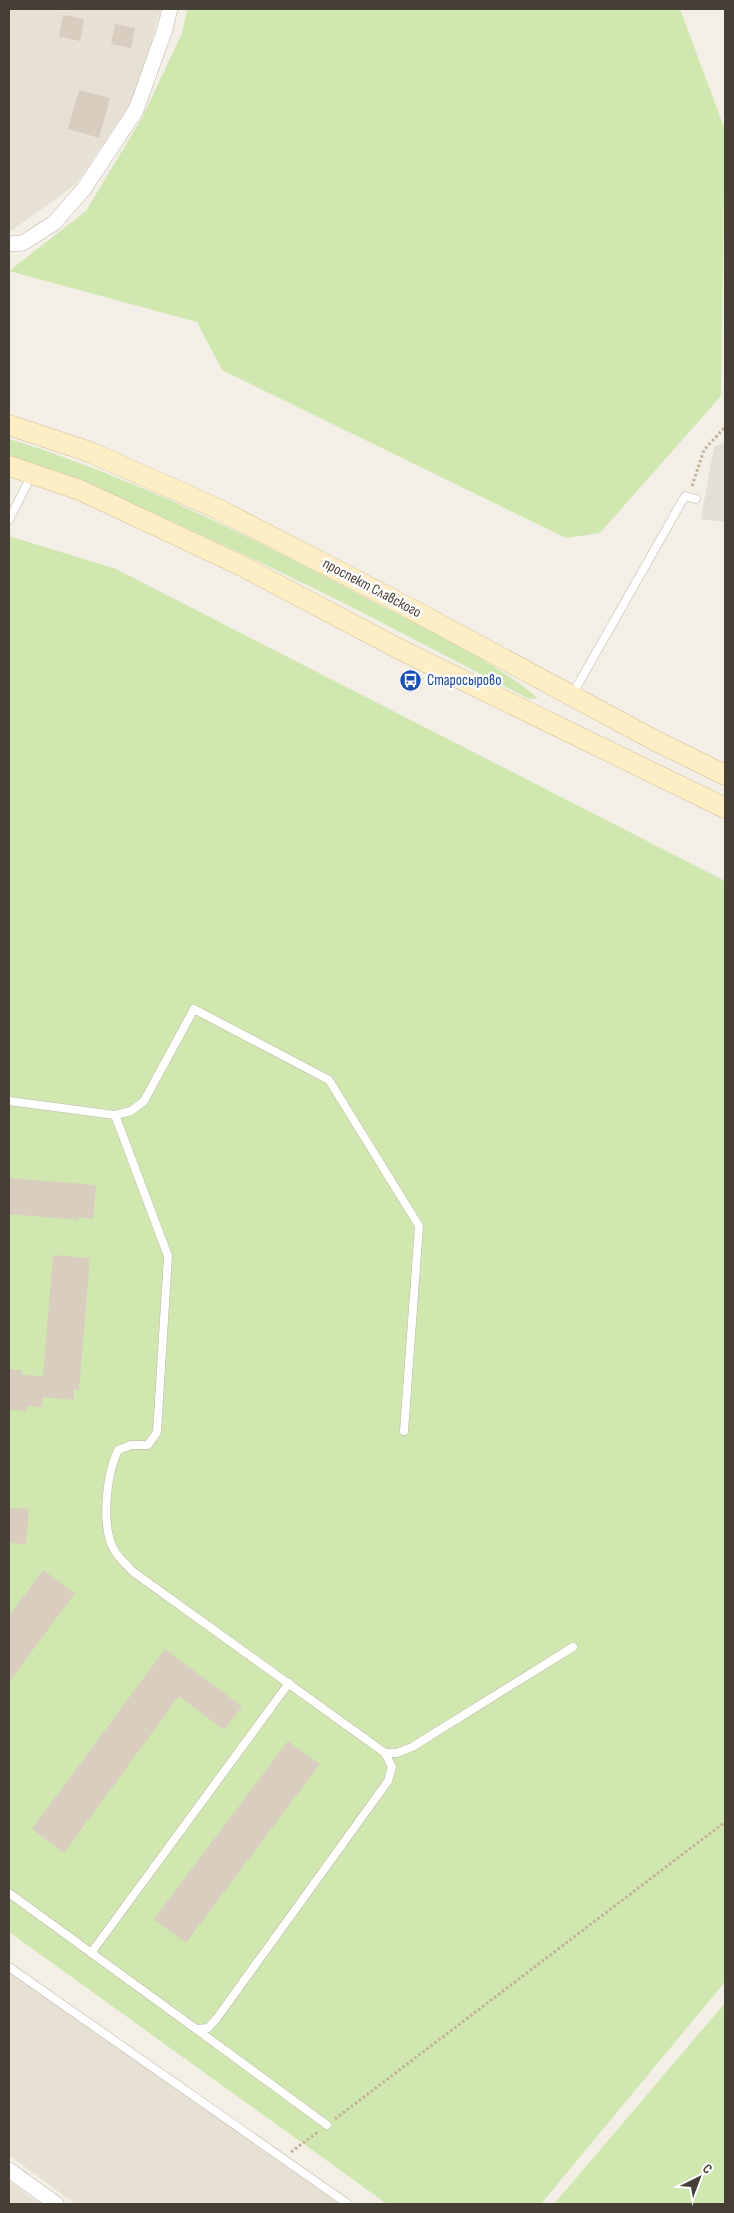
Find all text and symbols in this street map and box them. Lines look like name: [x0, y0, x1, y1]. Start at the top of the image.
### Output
street label: проспект Славского: [319, 554, 425, 622]
bus stop icon: Старосырово: [399, 668, 423, 692]
place label: Старосырово: [427, 671, 502, 690]
north arrow: [674, 2153, 724, 2203]
text: С: [699, 2160, 716, 2177]

